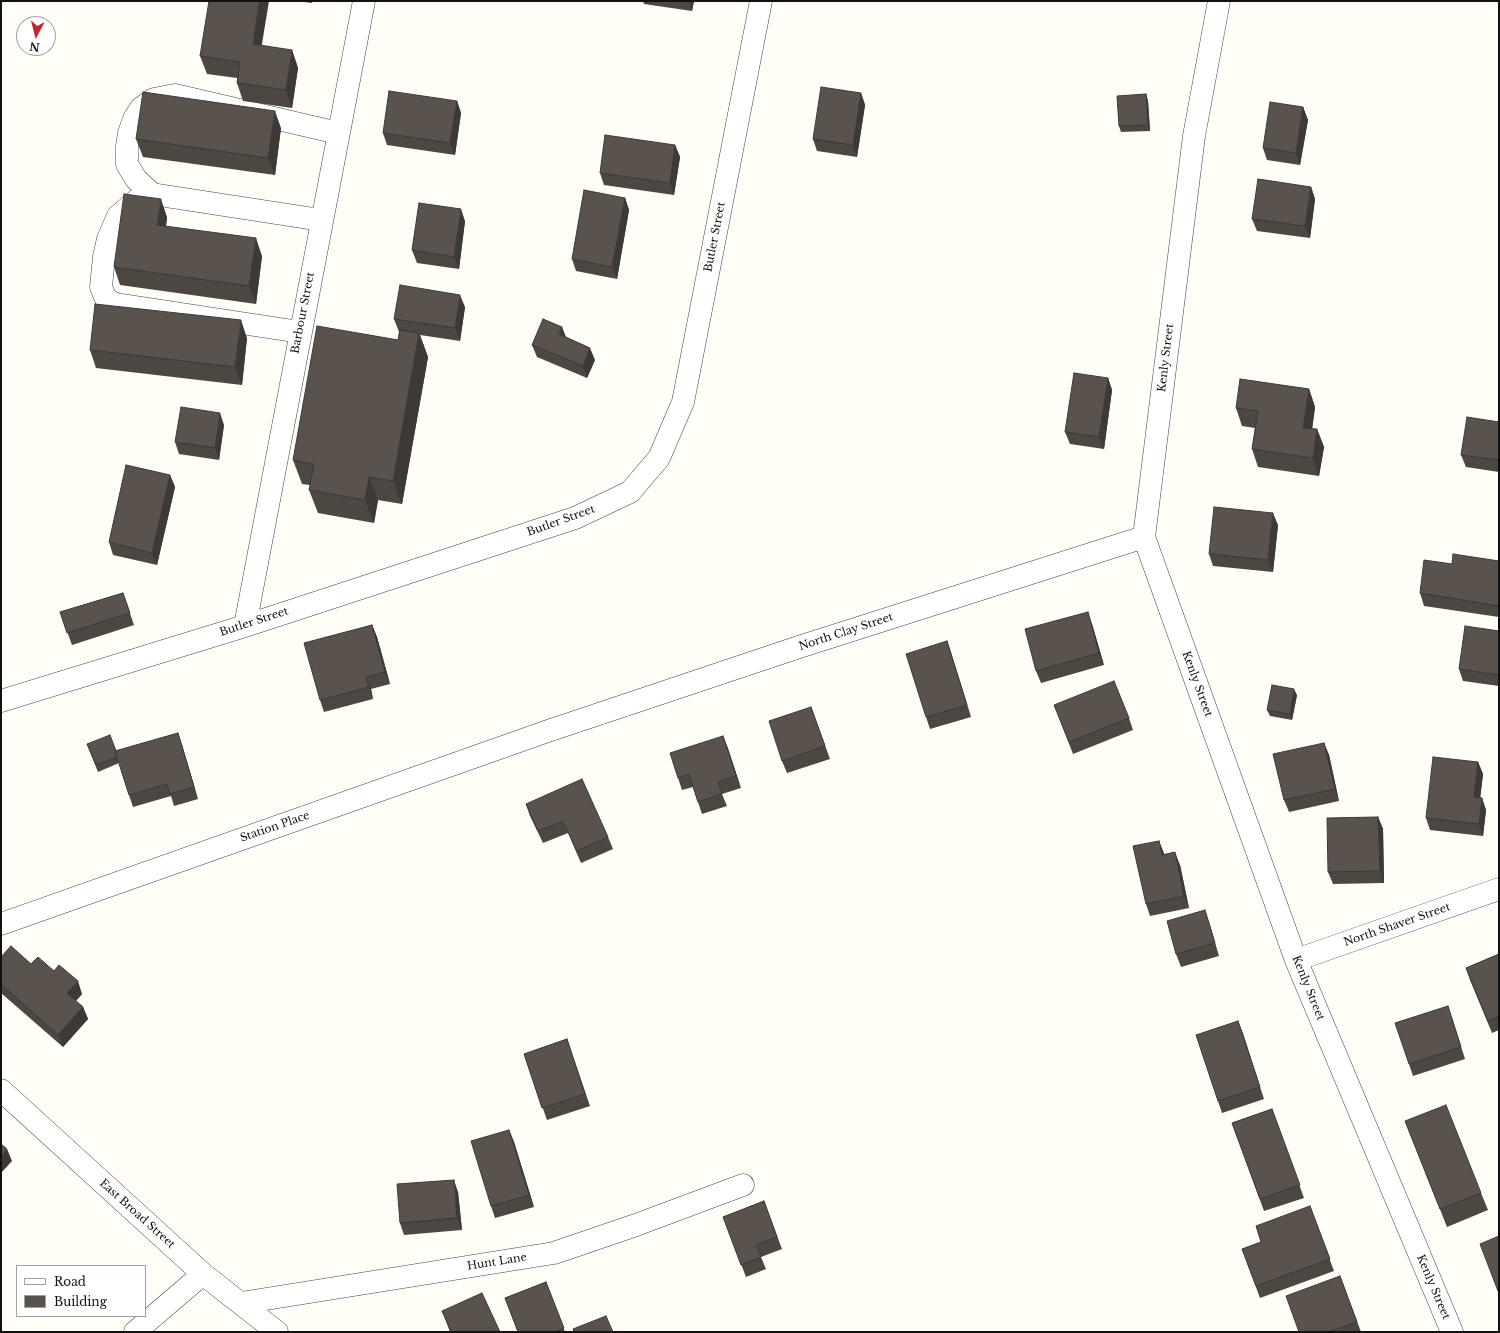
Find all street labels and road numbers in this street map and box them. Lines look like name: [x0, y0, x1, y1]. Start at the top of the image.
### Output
street label: Butler Street: [702, 201, 728, 273]
street label: Barbour Street: [289, 271, 317, 355]
street label: Kenly Street: [1155, 323, 1177, 393]
street label: Butler Street: [525, 503, 597, 539]
street label: Butler Street: [218, 605, 290, 639]
street label: North Clay Street: [797, 611, 895, 653]
street label: Kenly Street: [1179, 649, 1215, 719]
street label: Station Place: [239, 809, 311, 845]
street label: North Shaver Street: [1342, 901, 1452, 949]
street label: Kenly Street: [1289, 954, 1327, 1022]
street label: East Broad Street: [97, 1177, 177, 1251]
street label: Hunt Lane: [466, 1251, 528, 1273]
street label: Kenly Street: [1413, 1253, 1453, 1321]

